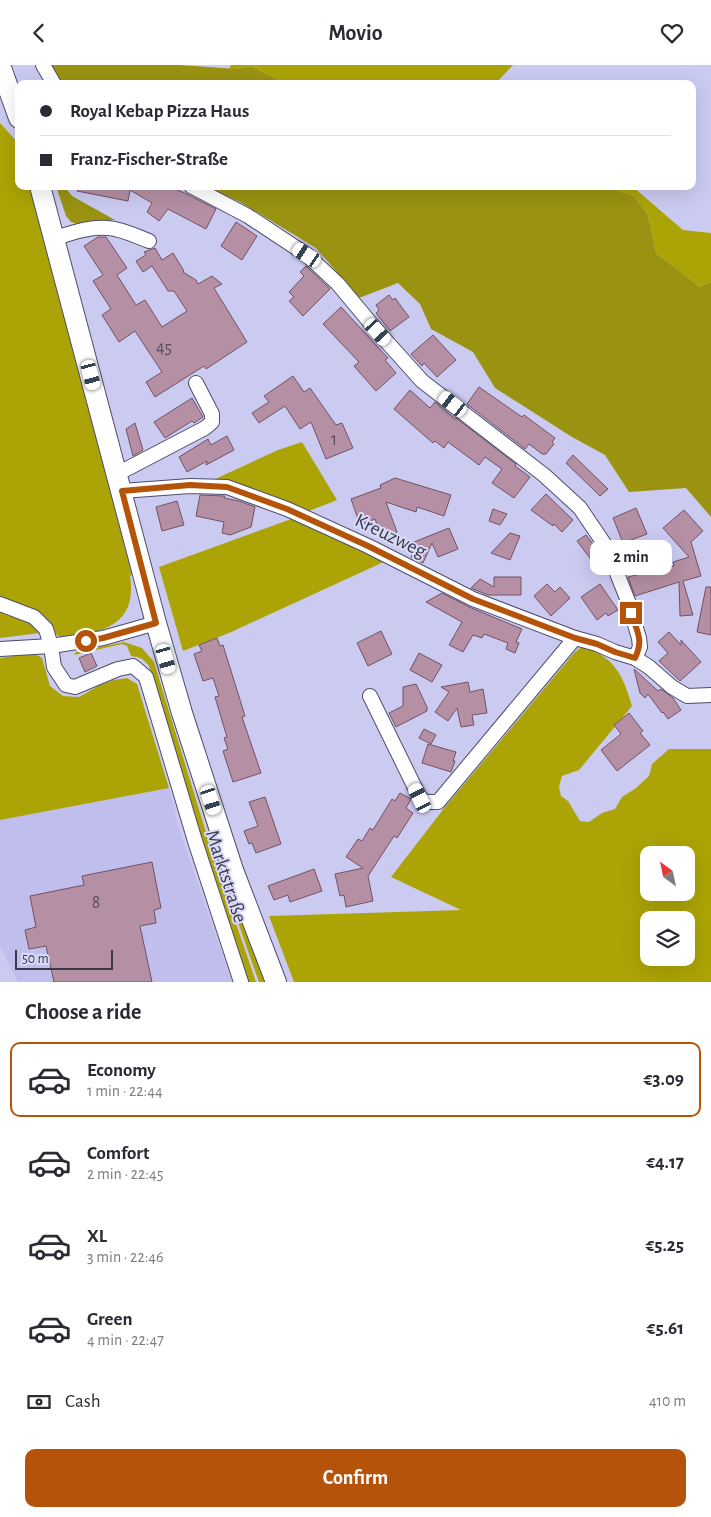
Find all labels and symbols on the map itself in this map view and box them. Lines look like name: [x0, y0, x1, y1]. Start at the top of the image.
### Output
car: [290, 240, 323, 270]
car: [362, 316, 393, 348]
house number: 45: [156, 339, 172, 357]
car: [79, 359, 102, 391]
car: [436, 389, 469, 419]
house number: 1: [331, 431, 337, 449]
street label: Kreuzweg: [352, 510, 430, 562]
callout: 2 min: [590, 541, 672, 575]
route end: [620, 602, 642, 624]
route start: [75, 630, 97, 652]
car: [154, 643, 177, 675]
car: [406, 781, 433, 815]
car: [199, 783, 222, 817]
street label: Marktstraße: [202, 827, 250, 925]
north arrow: [640, 846, 695, 901]
house number: 8: [92, 894, 100, 912]
scale bar: [15, 947, 112, 970]

